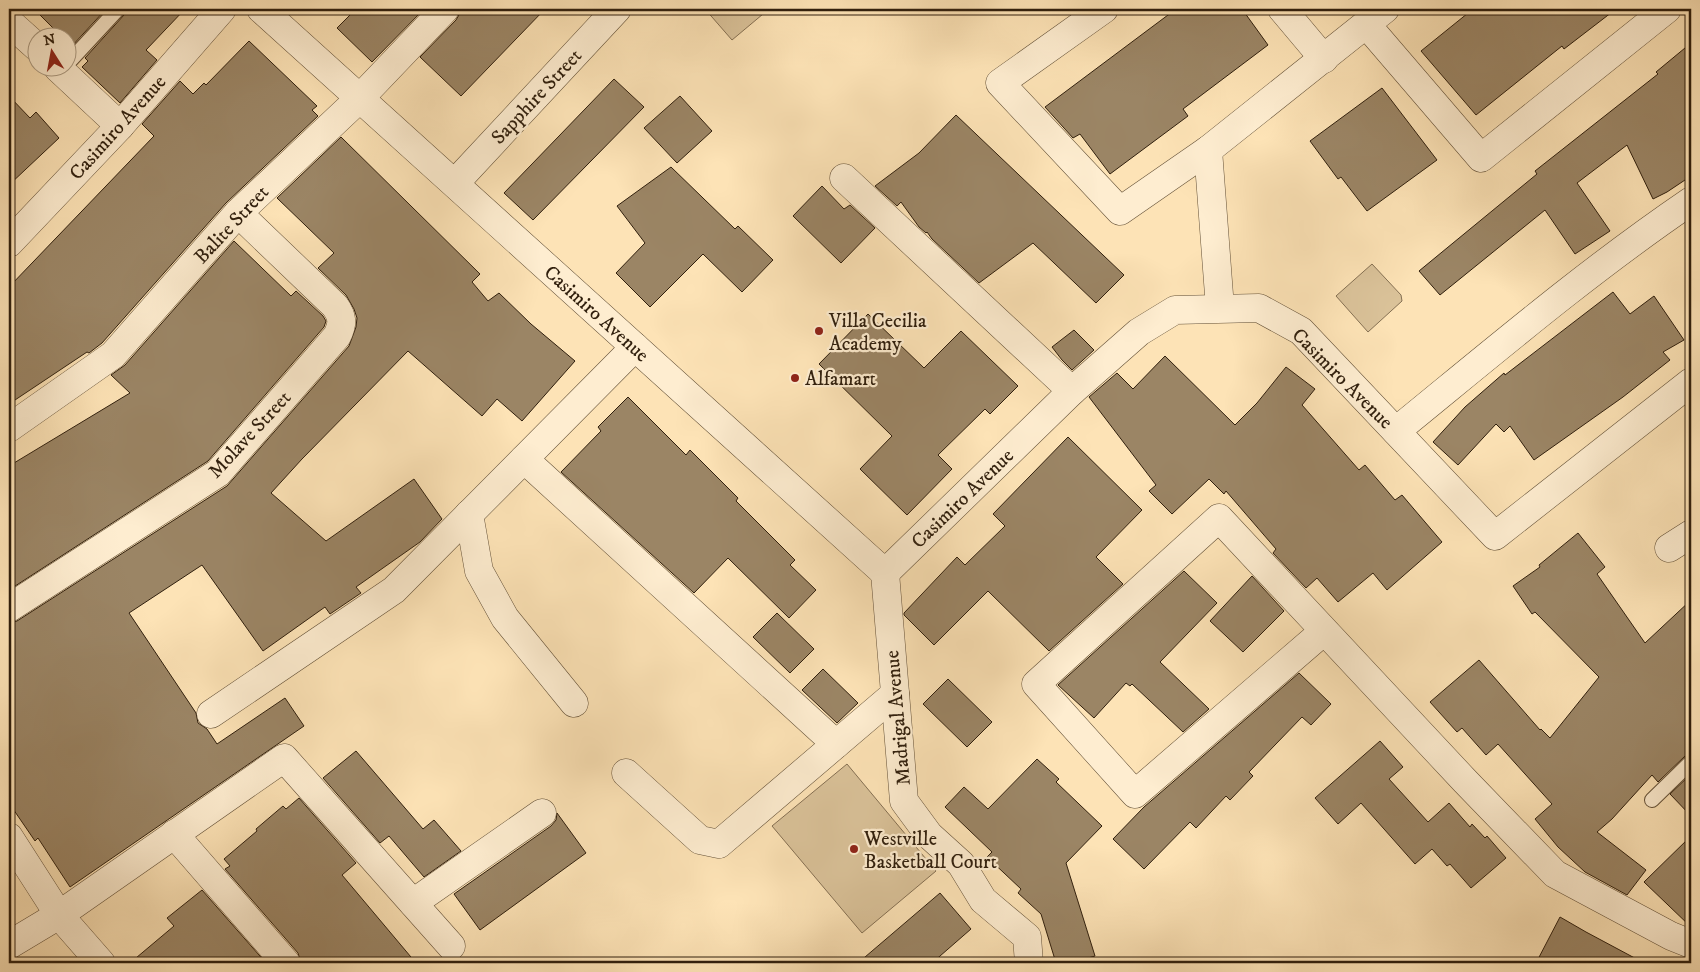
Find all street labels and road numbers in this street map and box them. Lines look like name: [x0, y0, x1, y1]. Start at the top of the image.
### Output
street label: Sapphire Street: [486, 44, 588, 150]
street label: Casimiro Avenue: [64, 70, 172, 186]
street label: Balite Street: [189, 180, 275, 270]
street label: Casimiro Avenue: [538, 260, 654, 368]
street label: Casimiro Avenue: [1286, 323, 1398, 435]
street label: Molave Street: [203, 386, 297, 484]
street label: Casimiro Avenue: [907, 444, 1020, 554]
street label: Madrigal Avenue: [880, 649, 917, 786]

